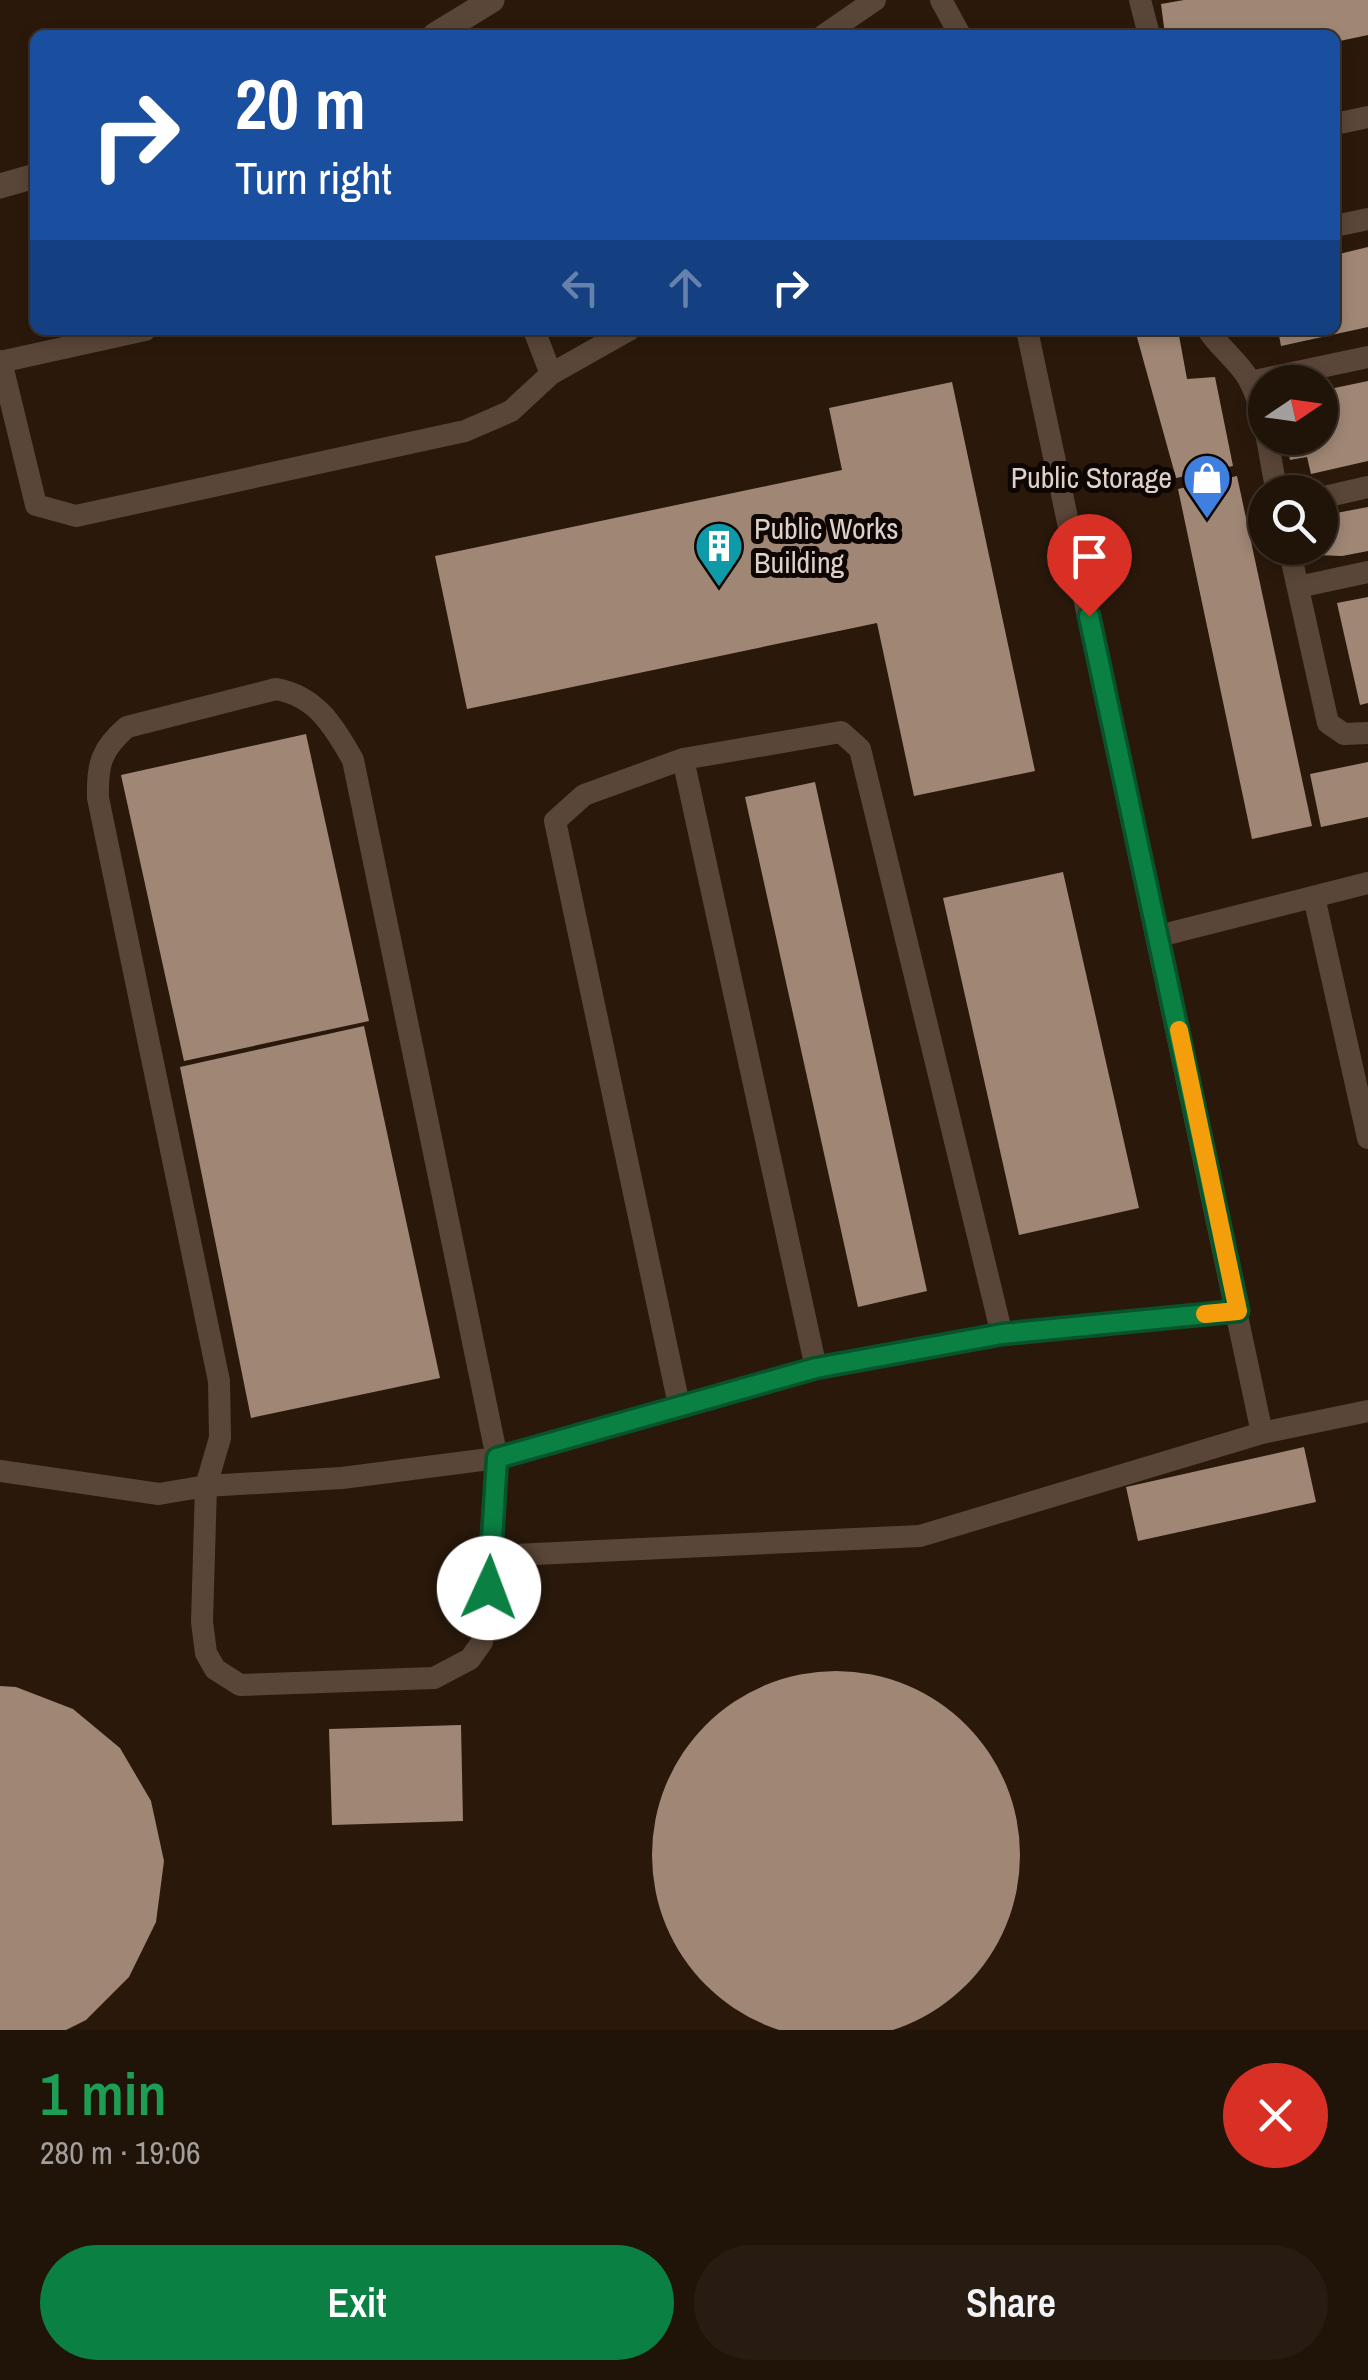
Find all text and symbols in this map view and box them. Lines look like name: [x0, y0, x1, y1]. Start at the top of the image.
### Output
text: 20 m: [235, 57, 366, 151]
icon: right: [70, 70, 200, 200]
text: Turn right: [235, 147, 392, 208]
icon: left: [553, 260, 608, 315]
icon: ahead: [658, 260, 713, 315]
icon: right: [763, 260, 818, 315]
north arrow: [1248, 365, 1338, 455]
map controls: [1248, 365, 1338, 565]
shop icon: Public Storage: [1181, 452, 1233, 520]
place label: Public Storage: [1011, 457, 1172, 497]
button: search: [1248, 475, 1338, 565]
place label: Public Works Building: [754, 508, 898, 582]
pin: [1047, 514, 1132, 617]
building icon: Public Works Building: [693, 520, 745, 588]
icon: arrive: [1062, 529, 1117, 584]
position arrow: [437, 1536, 541, 1640]
text: 1 min: [40, 2053, 167, 2134]
button: close: [1223, 2063, 1328, 2168]
text: 280 m · 19:06: [40, 2131, 200, 2174]
button: Exit: [40, 2245, 674, 2360]
button: Share: [694, 2245, 1328, 2360]

